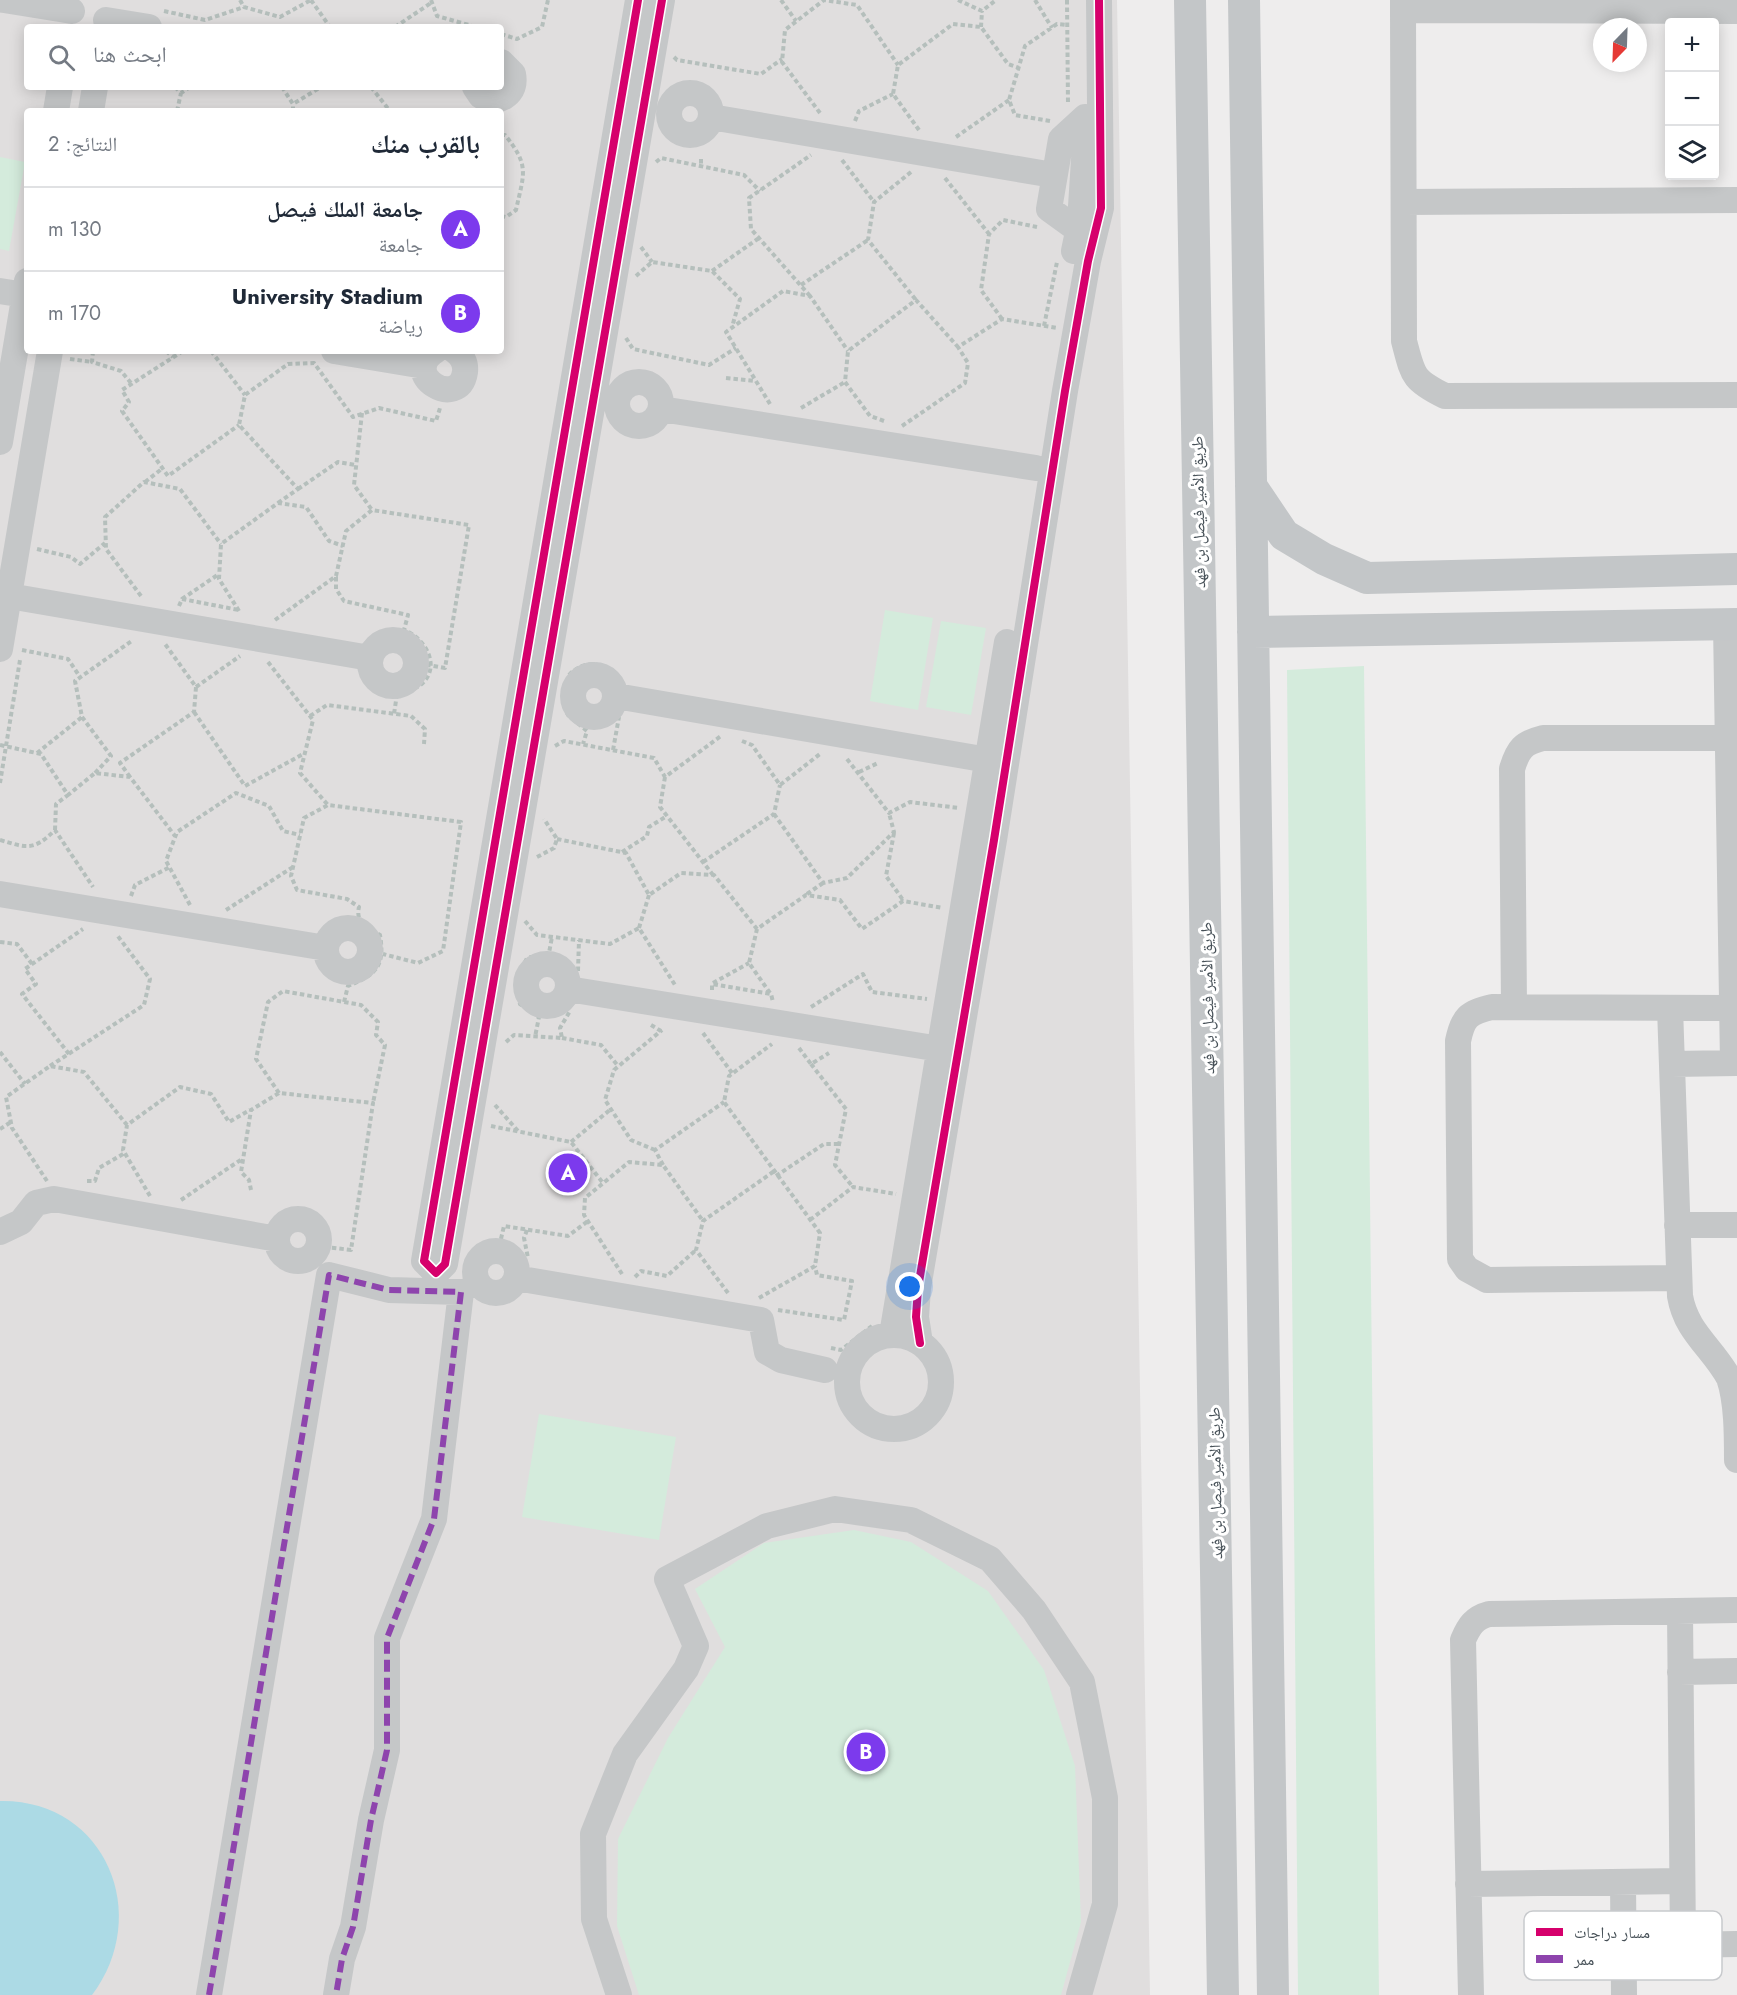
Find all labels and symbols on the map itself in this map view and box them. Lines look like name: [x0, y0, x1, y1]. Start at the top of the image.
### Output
north arrow: [1593, 18, 1647, 72]
street label: طريق الأمير فيصل بن فهد: [1186, 436, 1211, 588]
street label: طريق الأمير فيصل بن فهد: [1195, 922, 1220, 1074]
pin: A: [548, 1150, 588, 1196]
your location: [895, 1272, 924, 1301]
street label: طريق الأمير فيصل بن فهد: [1203, 1407, 1228, 1559]
pin: B: [846, 1730, 886, 1774]
legend: [1524, 1911, 1722, 1980]
text: مسار دراجات: [1574, 1921, 1650, 1944]
text: ممر: [1573, 1948, 1594, 1971]

